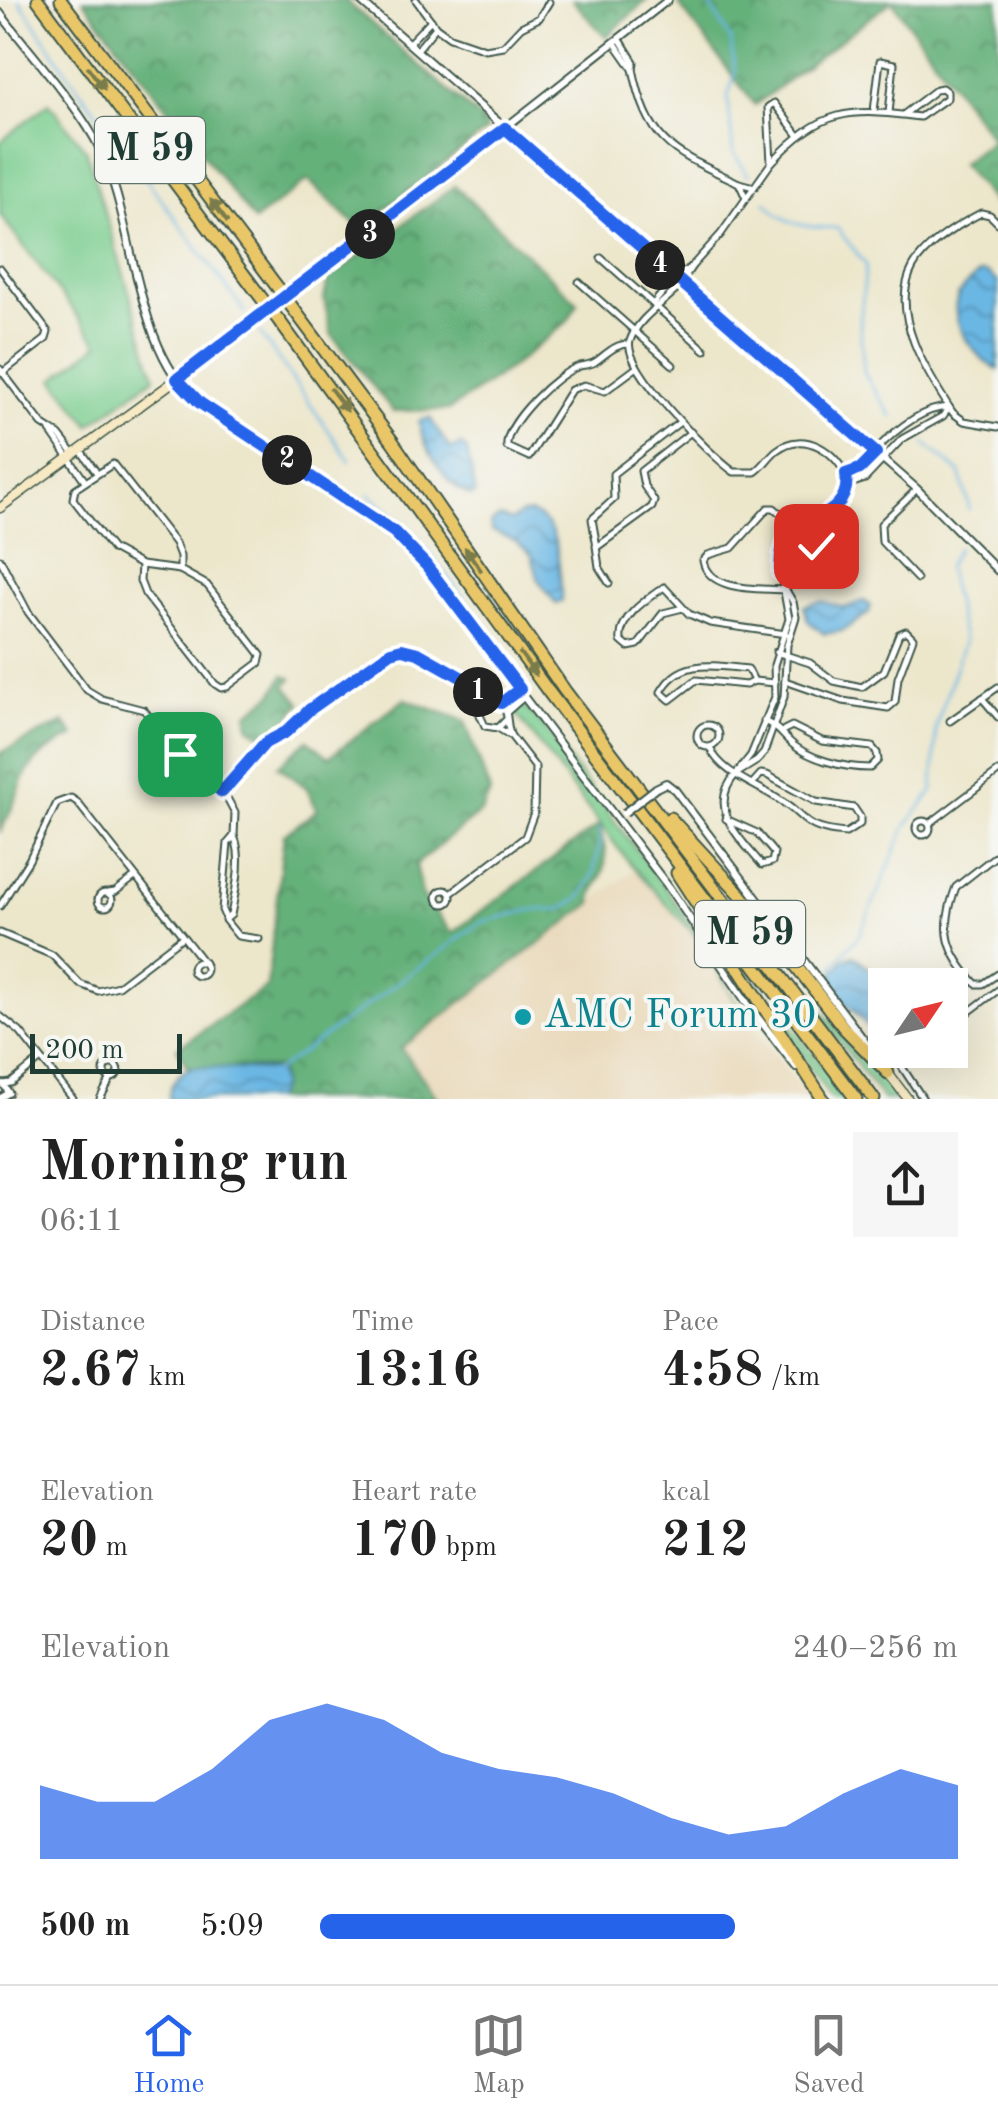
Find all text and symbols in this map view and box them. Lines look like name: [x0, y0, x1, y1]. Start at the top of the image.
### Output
one-way arrow: [86, 65, 106, 91]
road number: M 59: [95, 117, 205, 183]
one-way arrow: [210, 198, 230, 224]
pin: 3: [345, 209, 395, 259]
text: 3: [362, 220, 378, 248]
pin: 4: [635, 240, 685, 290]
text: 4: [652, 251, 668, 279]
one-way arrow: [328, 387, 348, 413]
pin: 2: [262, 435, 312, 485]
text: 2: [279, 446, 295, 474]
pin: [774, 504, 859, 589]
icon: check: [789, 519, 844, 574]
one-way arrow: [464, 545, 483, 572]
one-way arrow: [518, 651, 537, 677]
pin: 1: [453, 667, 503, 717]
text: 1: [470, 678, 486, 706]
pin: [138, 712, 223, 797]
icon: arrive: [153, 727, 208, 782]
road number: M 59: [695, 901, 805, 967]
north arrow: [868, 968, 968, 1068]
map controls: [868, 968, 968, 1068]
place label: AMC Forum 30: [543, 997, 816, 1037]
marker: AMC Forum 30: [512, 1006, 534, 1028]
scale bar: [30, 1029, 182, 1074]
text: 200 m: [45, 1037, 124, 1065]
button: share: [853, 1132, 958, 1237]
text: Morning run: [40, 1137, 349, 1192]
text: 06:11: [40, 1206, 123, 1238]
text: Distance: [40, 1309, 145, 1337]
text: Time: [351, 1309, 414, 1337]
text: Pace: [662, 1309, 719, 1337]
text: 2.67: [40, 1347, 141, 1397]
text: 13:16: [351, 1347, 481, 1397]
text: 4:58: [662, 1347, 763, 1397]
text: km: [141, 1364, 186, 1392]
text: /km: [763, 1364, 820, 1392]
text: Elevation: [40, 1479, 154, 1507]
text: Heart rate: [351, 1479, 477, 1507]
text: kcal: [662, 1479, 710, 1507]
text: 20: [40, 1517, 98, 1567]
text: 170: [351, 1517, 438, 1567]
text: 212: [662, 1517, 749, 1567]
text: m: [98, 1534, 128, 1562]
text: bpm: [438, 1534, 497, 1562]
text: Elevation: [40, 1633, 170, 1665]
text: 240–256 m: [792, 1633, 958, 1665]
text: 500 m: [40, 1911, 130, 1943]
text: 5:09: [200, 1911, 265, 1943]
tab: Home: [133, 2008, 205, 2103]
tab: Map: [471, 2008, 526, 2103]
tab: Saved: [793, 2008, 865, 2103]

